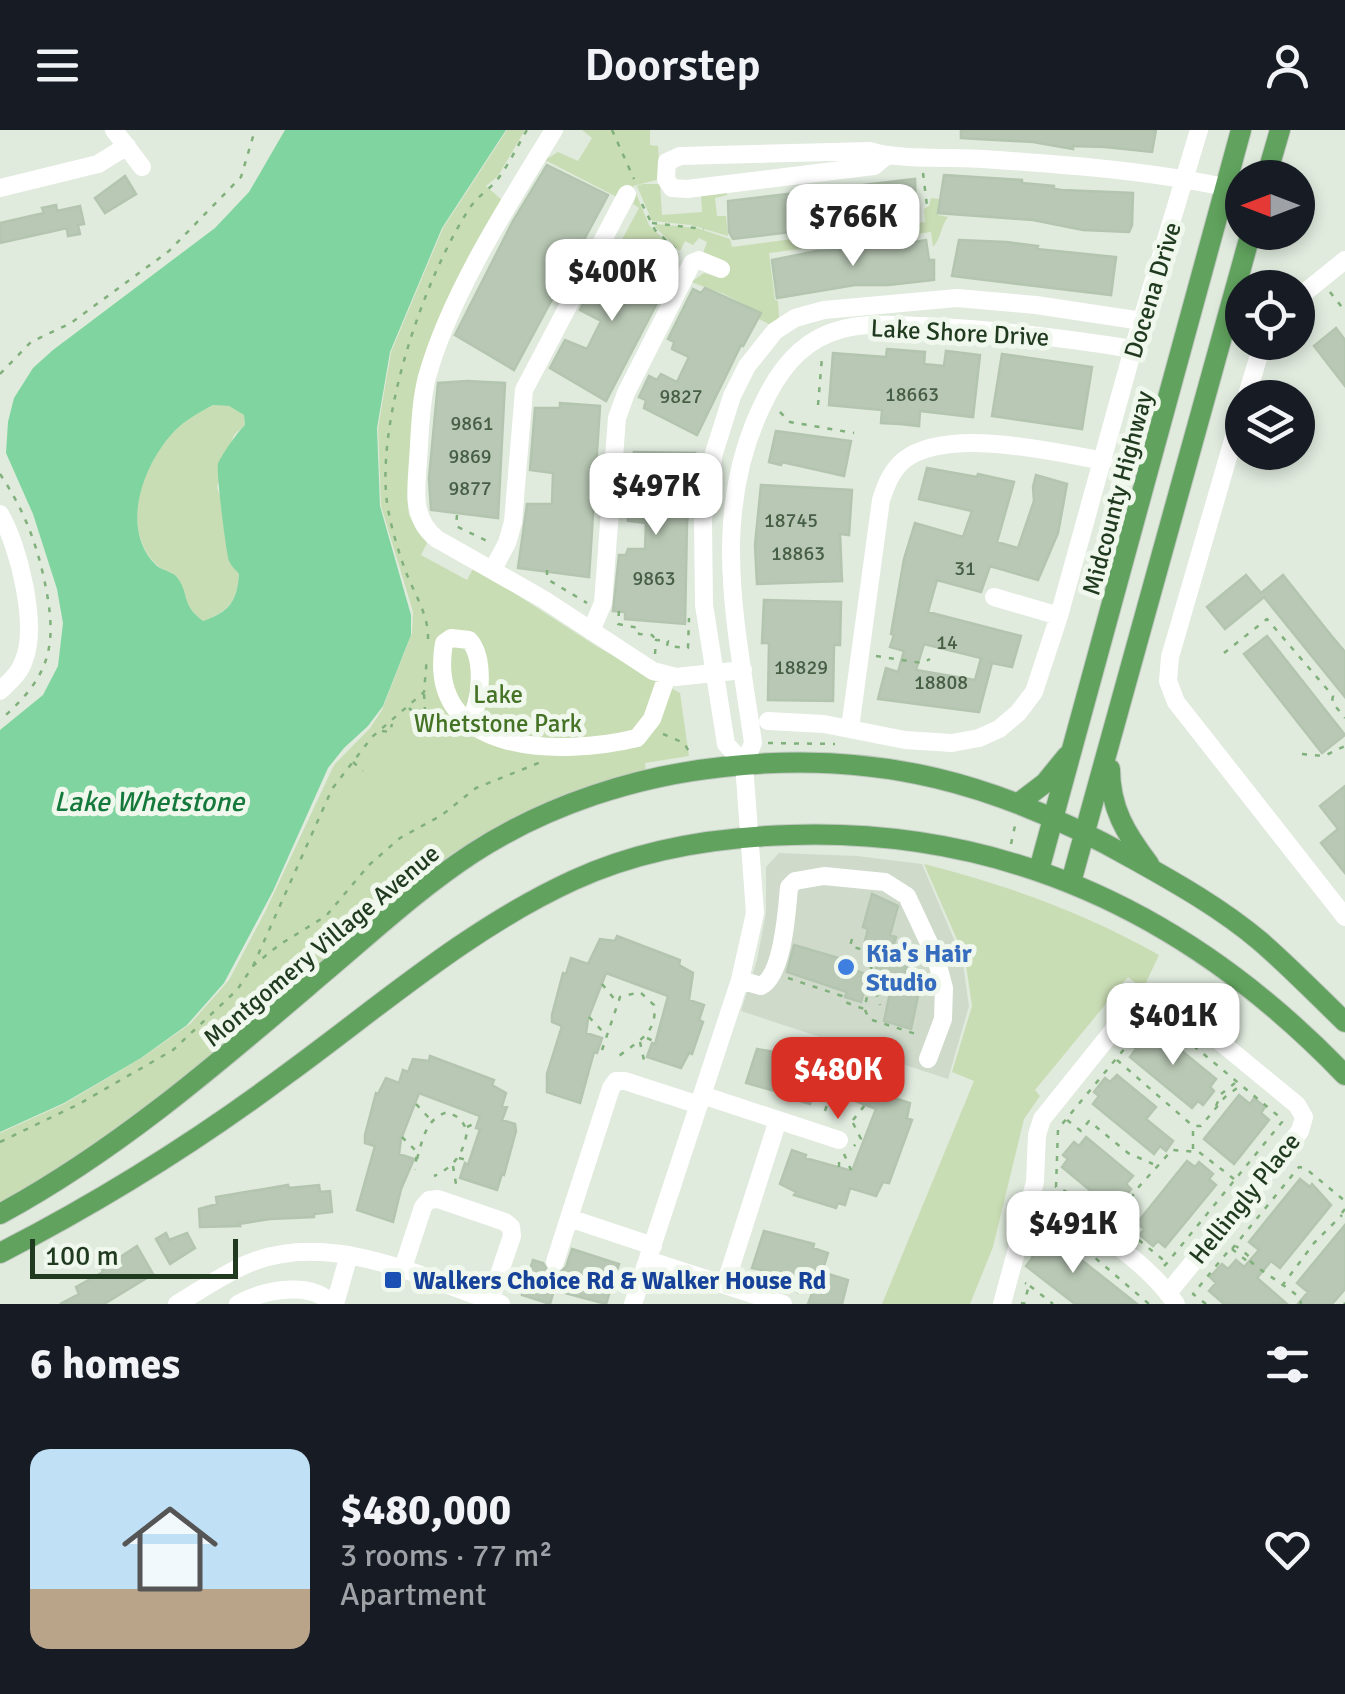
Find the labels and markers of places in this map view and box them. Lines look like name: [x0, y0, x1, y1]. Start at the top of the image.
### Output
pin: $766K: [783, 184, 923, 269]
pin: $400K: [542, 239, 682, 324]
pin: $497K: [586, 453, 726, 538]
place label: Kia's Hair Studio: [866, 938, 972, 998]
marker: Kia's Hair Studio: [835, 956, 857, 978]
pin: $401K: [1103, 983, 1243, 1068]
pin: $480K: [768, 1037, 908, 1122]
pin: $491K: [1003, 1191, 1143, 1276]
place label: Walkers Choice Rd & Walker House Rd: [413, 1265, 826, 1296]
marker: Walkers Choice Rd & Walker House Rd: [382, 1269, 404, 1291]

